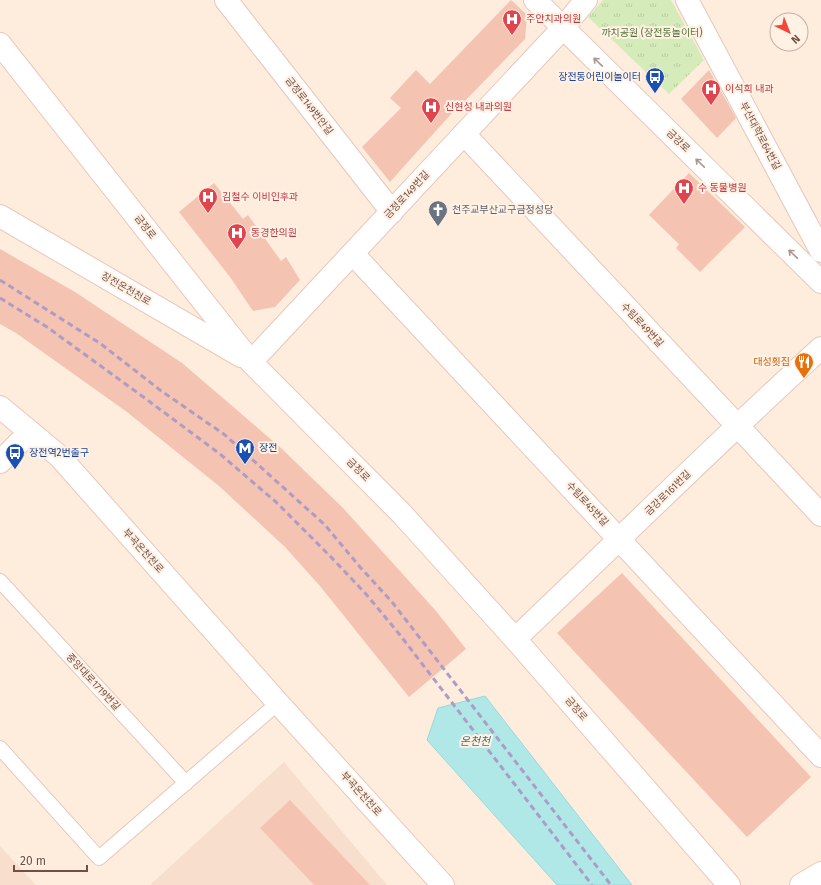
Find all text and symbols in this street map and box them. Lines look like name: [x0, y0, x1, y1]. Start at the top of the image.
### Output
hospital icon: 주안치과의원: [501, 8, 523, 36]
north arrow: [769, 12, 809, 52]
place label: 주안치과의원: [526, 13, 581, 25]
park label: 까치공원 (장전동놀이터): [601, 26, 703, 39]
text: N: [788, 32, 803, 46]
one-way arrow: [593, 57, 603, 67]
bus stop icon: 장전동어린이놀이터: [644, 66, 666, 94]
place label: 장전동어린이놀이터: [558, 71, 641, 83]
street label: 금정로149번안길: [283, 75, 335, 137]
hospital icon: 이석희 내과: [700, 78, 722, 106]
place label: 이석희 내과: [725, 83, 774, 95]
hospital icon: 신현성 내과의원: [420, 96, 442, 124]
street label: 부산대학로64번길: [737, 100, 783, 172]
place label: 신현성 내과의원: [445, 101, 512, 113]
street label: 금강로: [664, 127, 692, 155]
one-way arrow: [695, 158, 705, 168]
street label: 금정로149번길: [382, 169, 432, 221]
hospital icon: 수 동물병원: [673, 177, 695, 205]
place label: 수 동물병원: [698, 182, 747, 194]
hospital icon: 김철수 이비인후과: [197, 186, 219, 214]
place label: 김철수 이비인후과: [222, 191, 298, 203]
church icon: 천주교부산교구금정성당: [427, 199, 449, 227]
place label: 천주교부산교구금정성당: [452, 204, 553, 216]
street label: 금정로: [132, 212, 158, 242]
hospital icon: 동경한의원: [226, 222, 248, 250]
place label: 동경한의원: [251, 227, 297, 239]
one-way arrow: [788, 249, 798, 259]
street label: 장전온천천로: [99, 270, 153, 308]
street label: 수림로49번길: [618, 300, 666, 350]
restaurant icon: 대성횟집: [793, 351, 815, 379]
place label: 대성횟집: [753, 356, 790, 368]
metro station icon: 장전: [234, 437, 256, 465]
bus stop icon: 장전역2번출구: [4, 442, 26, 470]
place label: 장전: [259, 442, 277, 454]
place label: 장전역2번출구: [29, 447, 89, 459]
street label: 금정로: [344, 456, 372, 484]
street label: 금강로161번길: [642, 468, 694, 518]
street label: 수림로45번길: [563, 479, 611, 529]
street label: 부곡온천천로: [120, 526, 166, 576]
street label: 중앙대로1719번길: [64, 651, 122, 713]
street label: 금정로: [562, 695, 590, 723]
water label: 온천천: [460, 735, 492, 748]
street label: 부곡온천천로: [338, 769, 384, 819]
scale bar: [14, 847, 87, 873]
text: 20 m: [20, 854, 46, 868]

